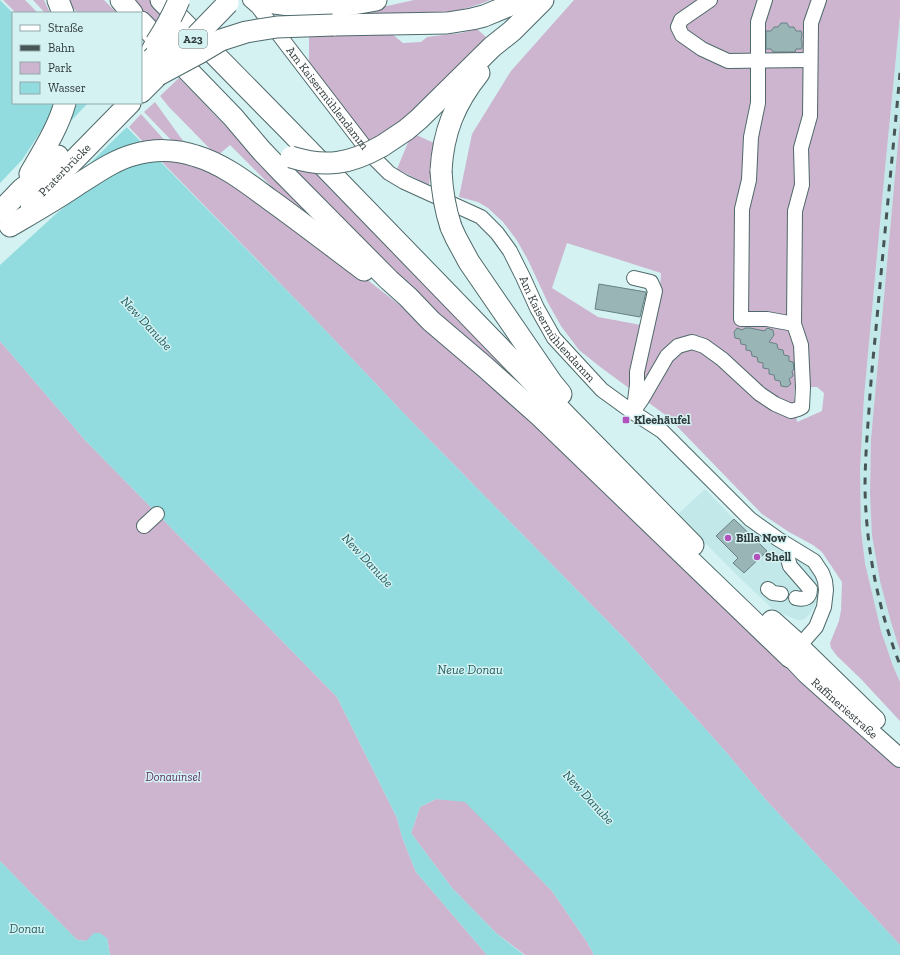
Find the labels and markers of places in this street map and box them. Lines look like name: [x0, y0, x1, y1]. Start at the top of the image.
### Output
place label: Kleehäufel: [634, 413, 691, 427]
marker: Kleehäufel: [621, 415, 631, 425]
place label: Billa Now: [736, 531, 787, 545]
marker: Billa Now: [723, 533, 733, 543]
place label: Shell: [765, 550, 792, 564]
marker: Shell: [752, 552, 762, 562]

